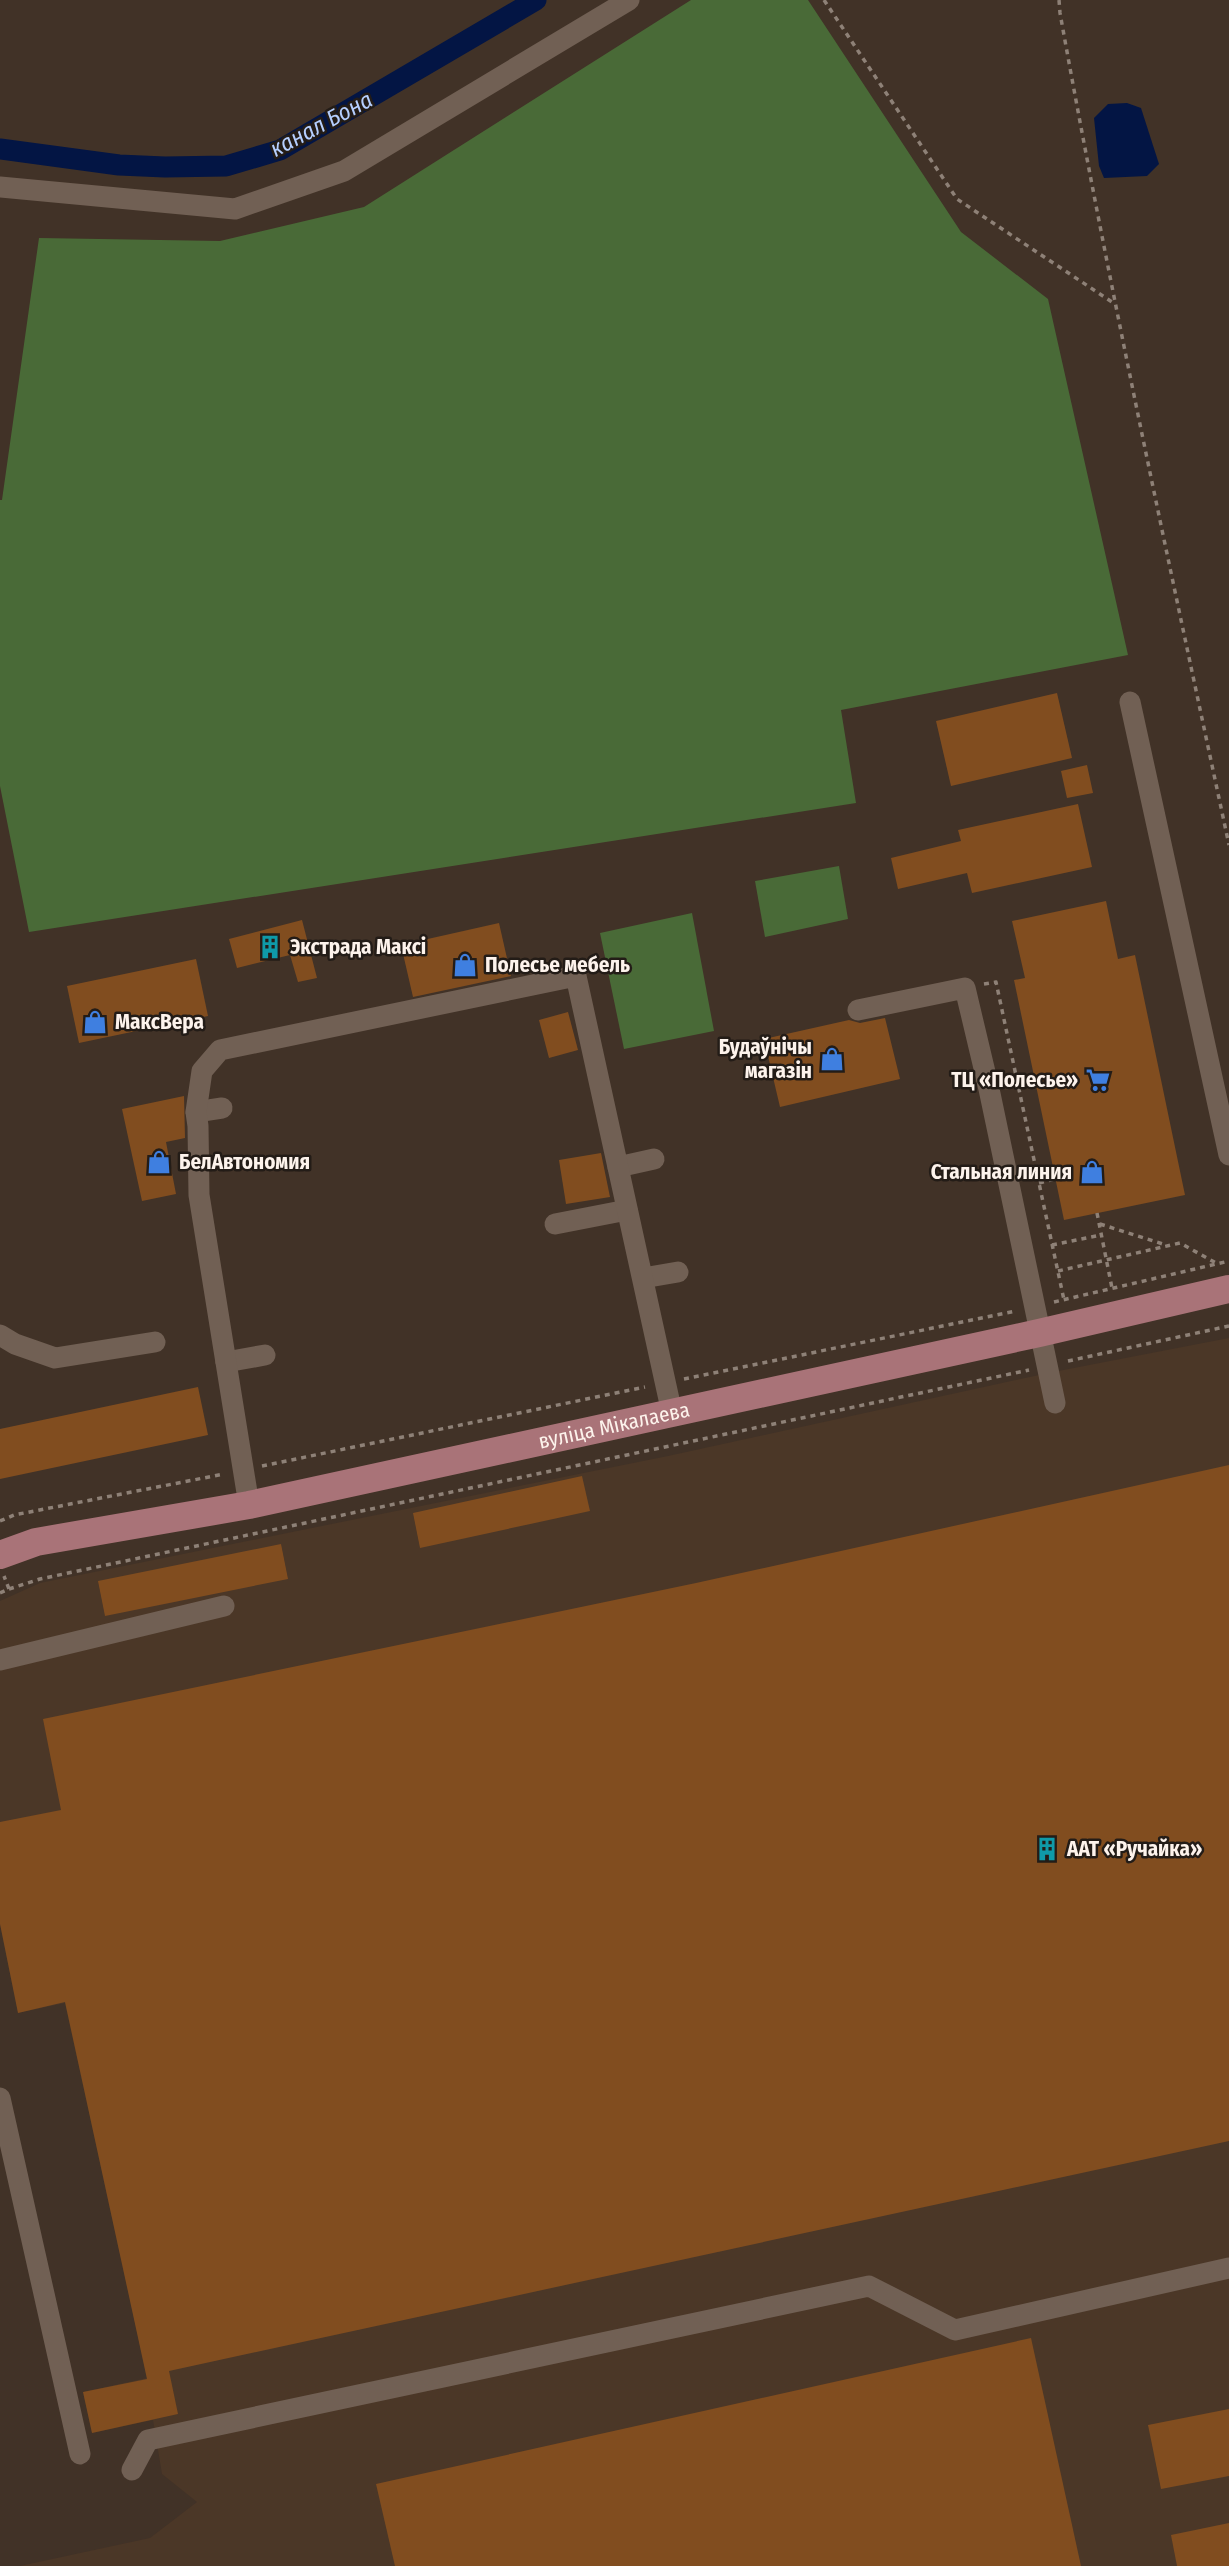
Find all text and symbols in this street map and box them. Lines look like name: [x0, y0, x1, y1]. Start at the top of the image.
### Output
water label: канал Бона: [265, 85, 377, 163]
building icon: Экстрада Максі: [256, 933, 284, 961]
place label: Экстрада Максі: [290, 934, 426, 960]
shop icon: Полесье мебель: [451, 951, 479, 979]
place label: Полесье мебель: [485, 952, 630, 978]
shop icon: МаксBepa: [81, 1008, 109, 1036]
place label: МаксBepa: [115, 1009, 204, 1035]
place label: Будаўнічы магазін: [719, 1034, 812, 1084]
shop icon: Будаўнічы магазін: [818, 1045, 846, 1073]
supermarket icon: ТЦ «Полесье»: [1084, 1066, 1112, 1094]
place label: ТЦ «Полесье»: [951, 1067, 1078, 1093]
shop icon: БелАвтономия: [145, 1148, 173, 1176]
place label: БелАвтономия: [179, 1149, 310, 1175]
shop icon: Стальная линия: [1078, 1158, 1106, 1186]
place label: Стальная линия: [931, 1159, 1072, 1185]
street label: вуліца Мікалаева: [536, 1396, 692, 1455]
building icon: ААТ «Ручайка»: [1033, 1835, 1061, 1863]
place label: ААТ «Ручайка»: [1066, 1836, 1202, 1862]

